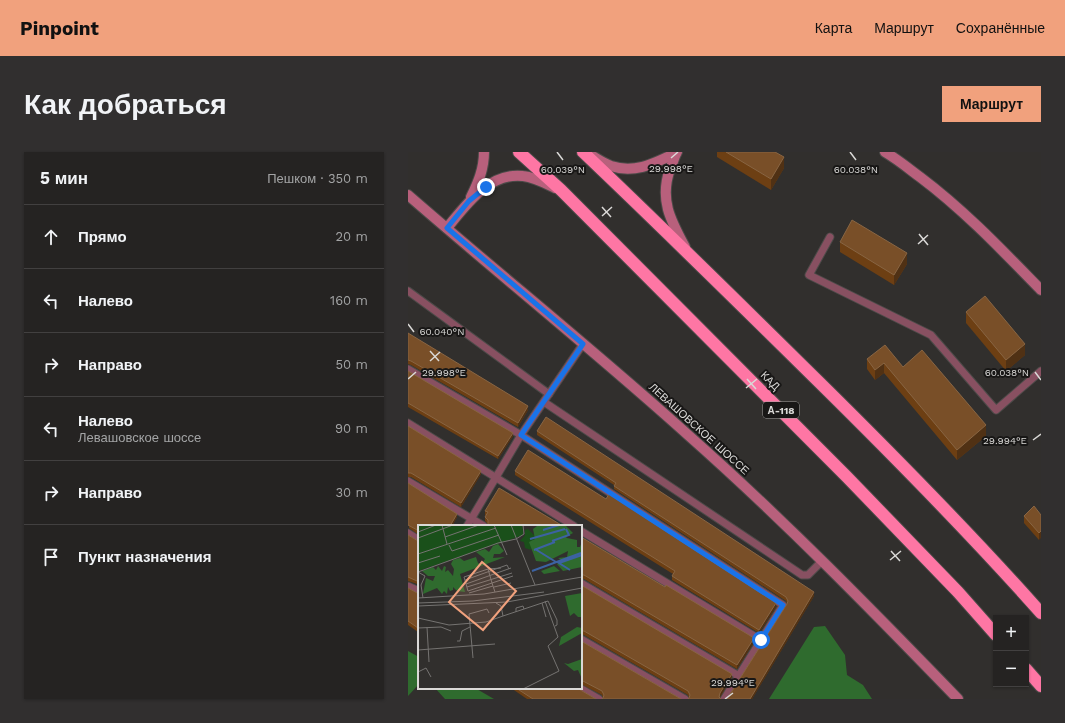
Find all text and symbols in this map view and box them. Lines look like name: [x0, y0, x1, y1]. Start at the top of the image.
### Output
text: Pinpoint: [20, 17, 99, 40]
text: Карта: [815, 20, 852, 36]
text: Маршрут: [874, 20, 934, 36]
text: Сохранённые: [956, 20, 1045, 36]
button: Маршрут: [942, 86, 1041, 122]
text: Как добраться: [24, 88, 227, 121]
text: 29.998°E: [649, 163, 693, 174]
text: 60.039°N: [541, 164, 585, 175]
text: 60.038°N: [834, 164, 878, 175]
text: 5 мин: [40, 168, 88, 188]
text: Пешком · 350 m: [267, 171, 368, 186]
route end: [477, 178, 495, 196]
icon: ahead: [40, 226, 62, 248]
text: Прямо: [78, 228, 127, 246]
text: 20 m: [336, 229, 368, 244]
icon: left: [40, 290, 62, 312]
text: Налево: [78, 292, 133, 310]
text: 160 m: [330, 293, 368, 308]
text: 60.040°N: [420, 326, 464, 337]
icon: right: [40, 354, 62, 376]
text: Направо: [78, 356, 142, 374]
text: 50 m: [336, 357, 368, 372]
text: 29.998°E: [422, 367, 466, 378]
text: 60.038°N: [985, 367, 1029, 378]
street label: КАД: [758, 369, 783, 394]
street label: ЛЕВАШОВСКОЕ ШОССЕ: [646, 381, 752, 477]
road number: А-118: [763, 402, 799, 418]
text: Налево: [78, 412, 133, 430]
icon: left: [40, 418, 62, 440]
text: 90 m: [335, 421, 368, 436]
text: Левашовское шоссе: [78, 430, 201, 445]
text: 29.994°E: [983, 435, 1027, 446]
icon: right: [40, 482, 62, 504]
text: Направо: [78, 484, 142, 502]
text: 30 m: [336, 485, 368, 500]
inset map: [418, 525, 582, 689]
icon: arrive: [40, 546, 62, 568]
text: Пункт назначения: [78, 548, 211, 566]
map controls: [993, 615, 1029, 687]
button: +: [993, 615, 1029, 651]
route start: [752, 631, 770, 649]
button: −: [993, 651, 1029, 687]
text: 29.994°E: [711, 677, 755, 688]

